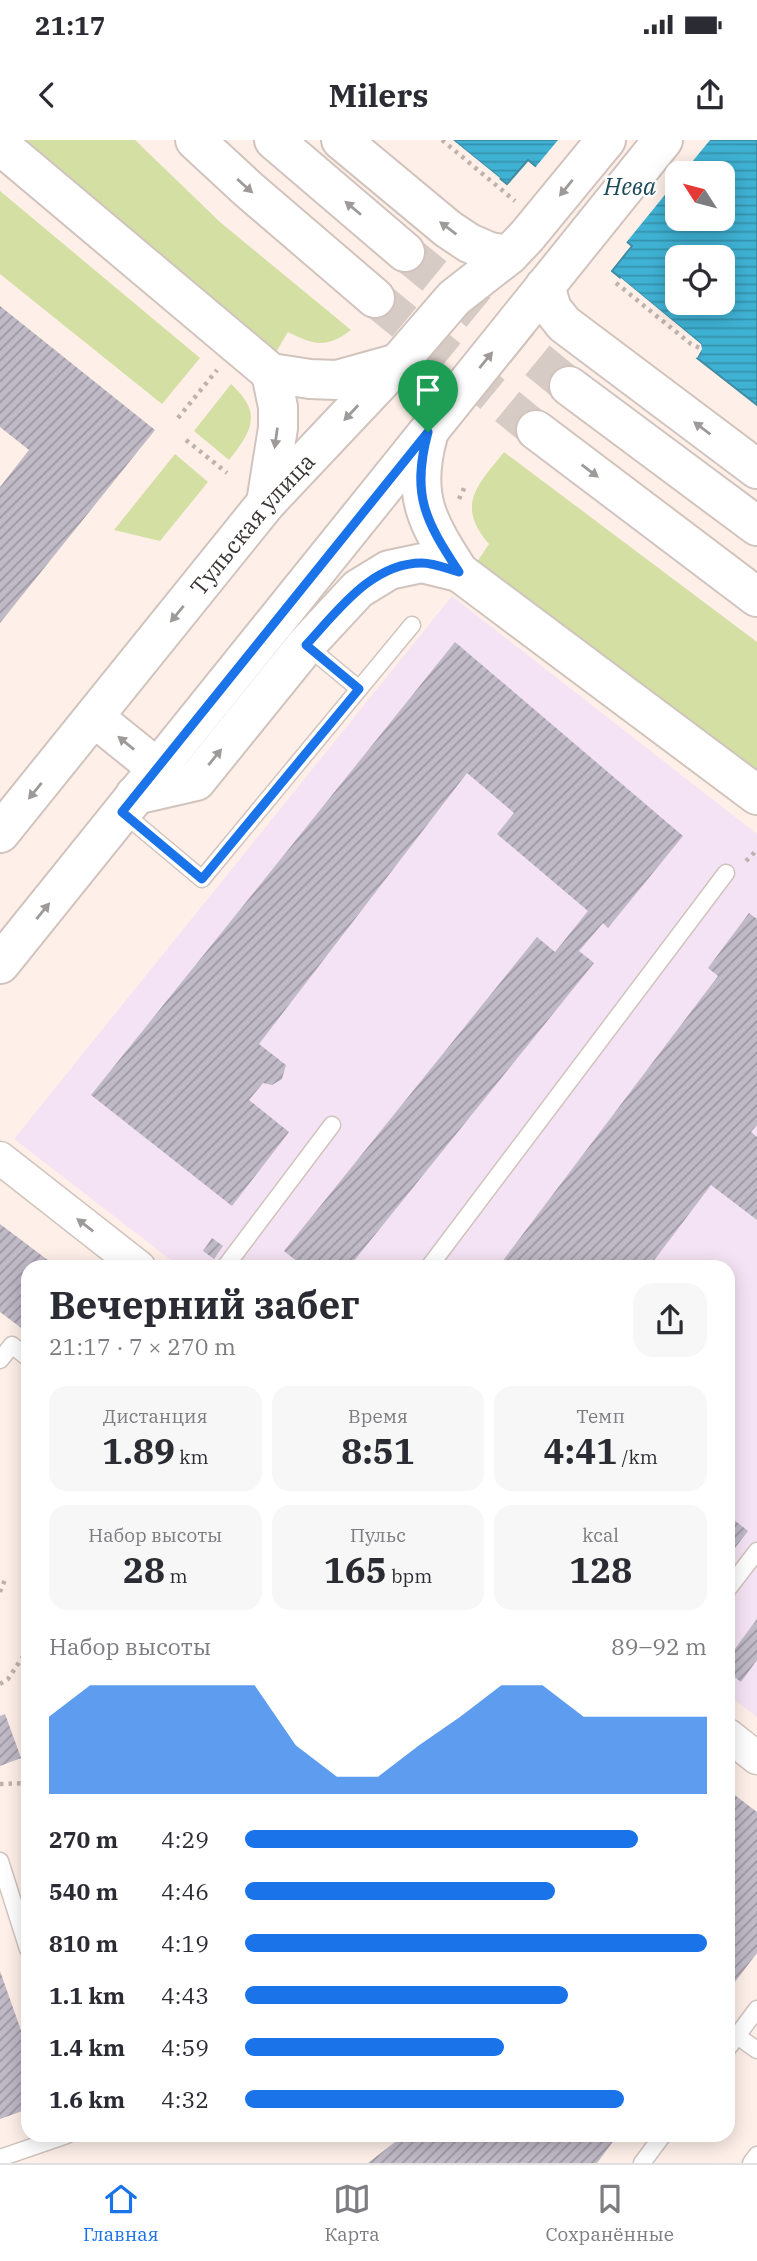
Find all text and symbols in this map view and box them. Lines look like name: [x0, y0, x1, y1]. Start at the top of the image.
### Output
text: 21:17: [35, 8, 105, 42]
text: Milers: [329, 74, 428, 116]
icon: back: [28, 76, 66, 114]
icon: share: [691, 76, 729, 114]
north arrow: [665, 161, 735, 231]
map controls: [665, 161, 735, 315]
water label: Нева: [603, 170, 656, 202]
one-way arrow: [236, 178, 253, 194]
one-way arrow: [559, 179, 574, 197]
one-way arrow: [345, 201, 362, 216]
one-way arrow: [439, 222, 457, 236]
button: locate: [665, 245, 735, 315]
one-way arrow: [479, 351, 494, 369]
pin: [398, 360, 458, 432]
icon: arrive: [409, 371, 447, 409]
one-way arrow: [343, 404, 359, 422]
one-way arrow: [694, 420, 712, 435]
one-way arrow: [270, 427, 281, 449]
street label: Тульская улица: [183, 446, 321, 601]
one-way arrow: [581, 464, 600, 478]
one-way arrow: [171, 605, 185, 623]
one-way arrow: [117, 736, 135, 751]
one-way arrow: [208, 749, 223, 767]
one-way arrow: [27, 781, 42, 799]
one-way arrow: [35, 902, 50, 920]
one-way arrow: [77, 1217, 95, 1232]
text: Вечерний забег: [49, 1280, 360, 1329]
button: share: [633, 1283, 707, 1357]
text: 21:17 · 7 × 270 m: [49, 1331, 236, 1361]
text: Дистанция: [103, 1404, 208, 1428]
text: Время: [348, 1404, 408, 1428]
text: Темп: [576, 1404, 625, 1428]
text: 1.89: [102, 1428, 175, 1474]
text: 8:51: [341, 1428, 415, 1474]
text: 4:41: [544, 1428, 617, 1474]
text: km: [175, 1445, 209, 1469]
text: /km: [617, 1445, 658, 1469]
text: Набор высоты: [88, 1523, 222, 1547]
text: Пульс: [350, 1523, 406, 1547]
text: kcal: [582, 1523, 619, 1547]
text: 28: [123, 1547, 165, 1593]
text: 165: [324, 1547, 387, 1593]
text: 128: [569, 1547, 632, 1593]
text: m: [165, 1564, 188, 1588]
text: bpm: [387, 1564, 432, 1588]
text: Набор высоты: [49, 1631, 211, 1661]
text: 89–92 m: [611, 1631, 707, 1661]
text: 270 m: [49, 1824, 118, 1854]
text: 4:29: [161, 1824, 209, 1854]
text: 540 m: [49, 1876, 118, 1906]
text: 4:46: [161, 1876, 209, 1906]
text: 810 m: [49, 1928, 118, 1958]
text: 4:19: [161, 1928, 209, 1958]
text: 1.1 km: [49, 1980, 125, 2010]
text: 4:43: [161, 1980, 209, 2010]
text: 1.4 km: [49, 2032, 125, 2062]
text: 4:59: [161, 2032, 209, 2062]
text: 1.6 km: [49, 2084, 125, 2114]
text: 4:32: [161, 2084, 209, 2114]
tab: Главная: [83, 2180, 159, 2246]
tab: Карта: [324, 2180, 380, 2246]
tab: Сохранённые: [545, 2180, 674, 2246]

